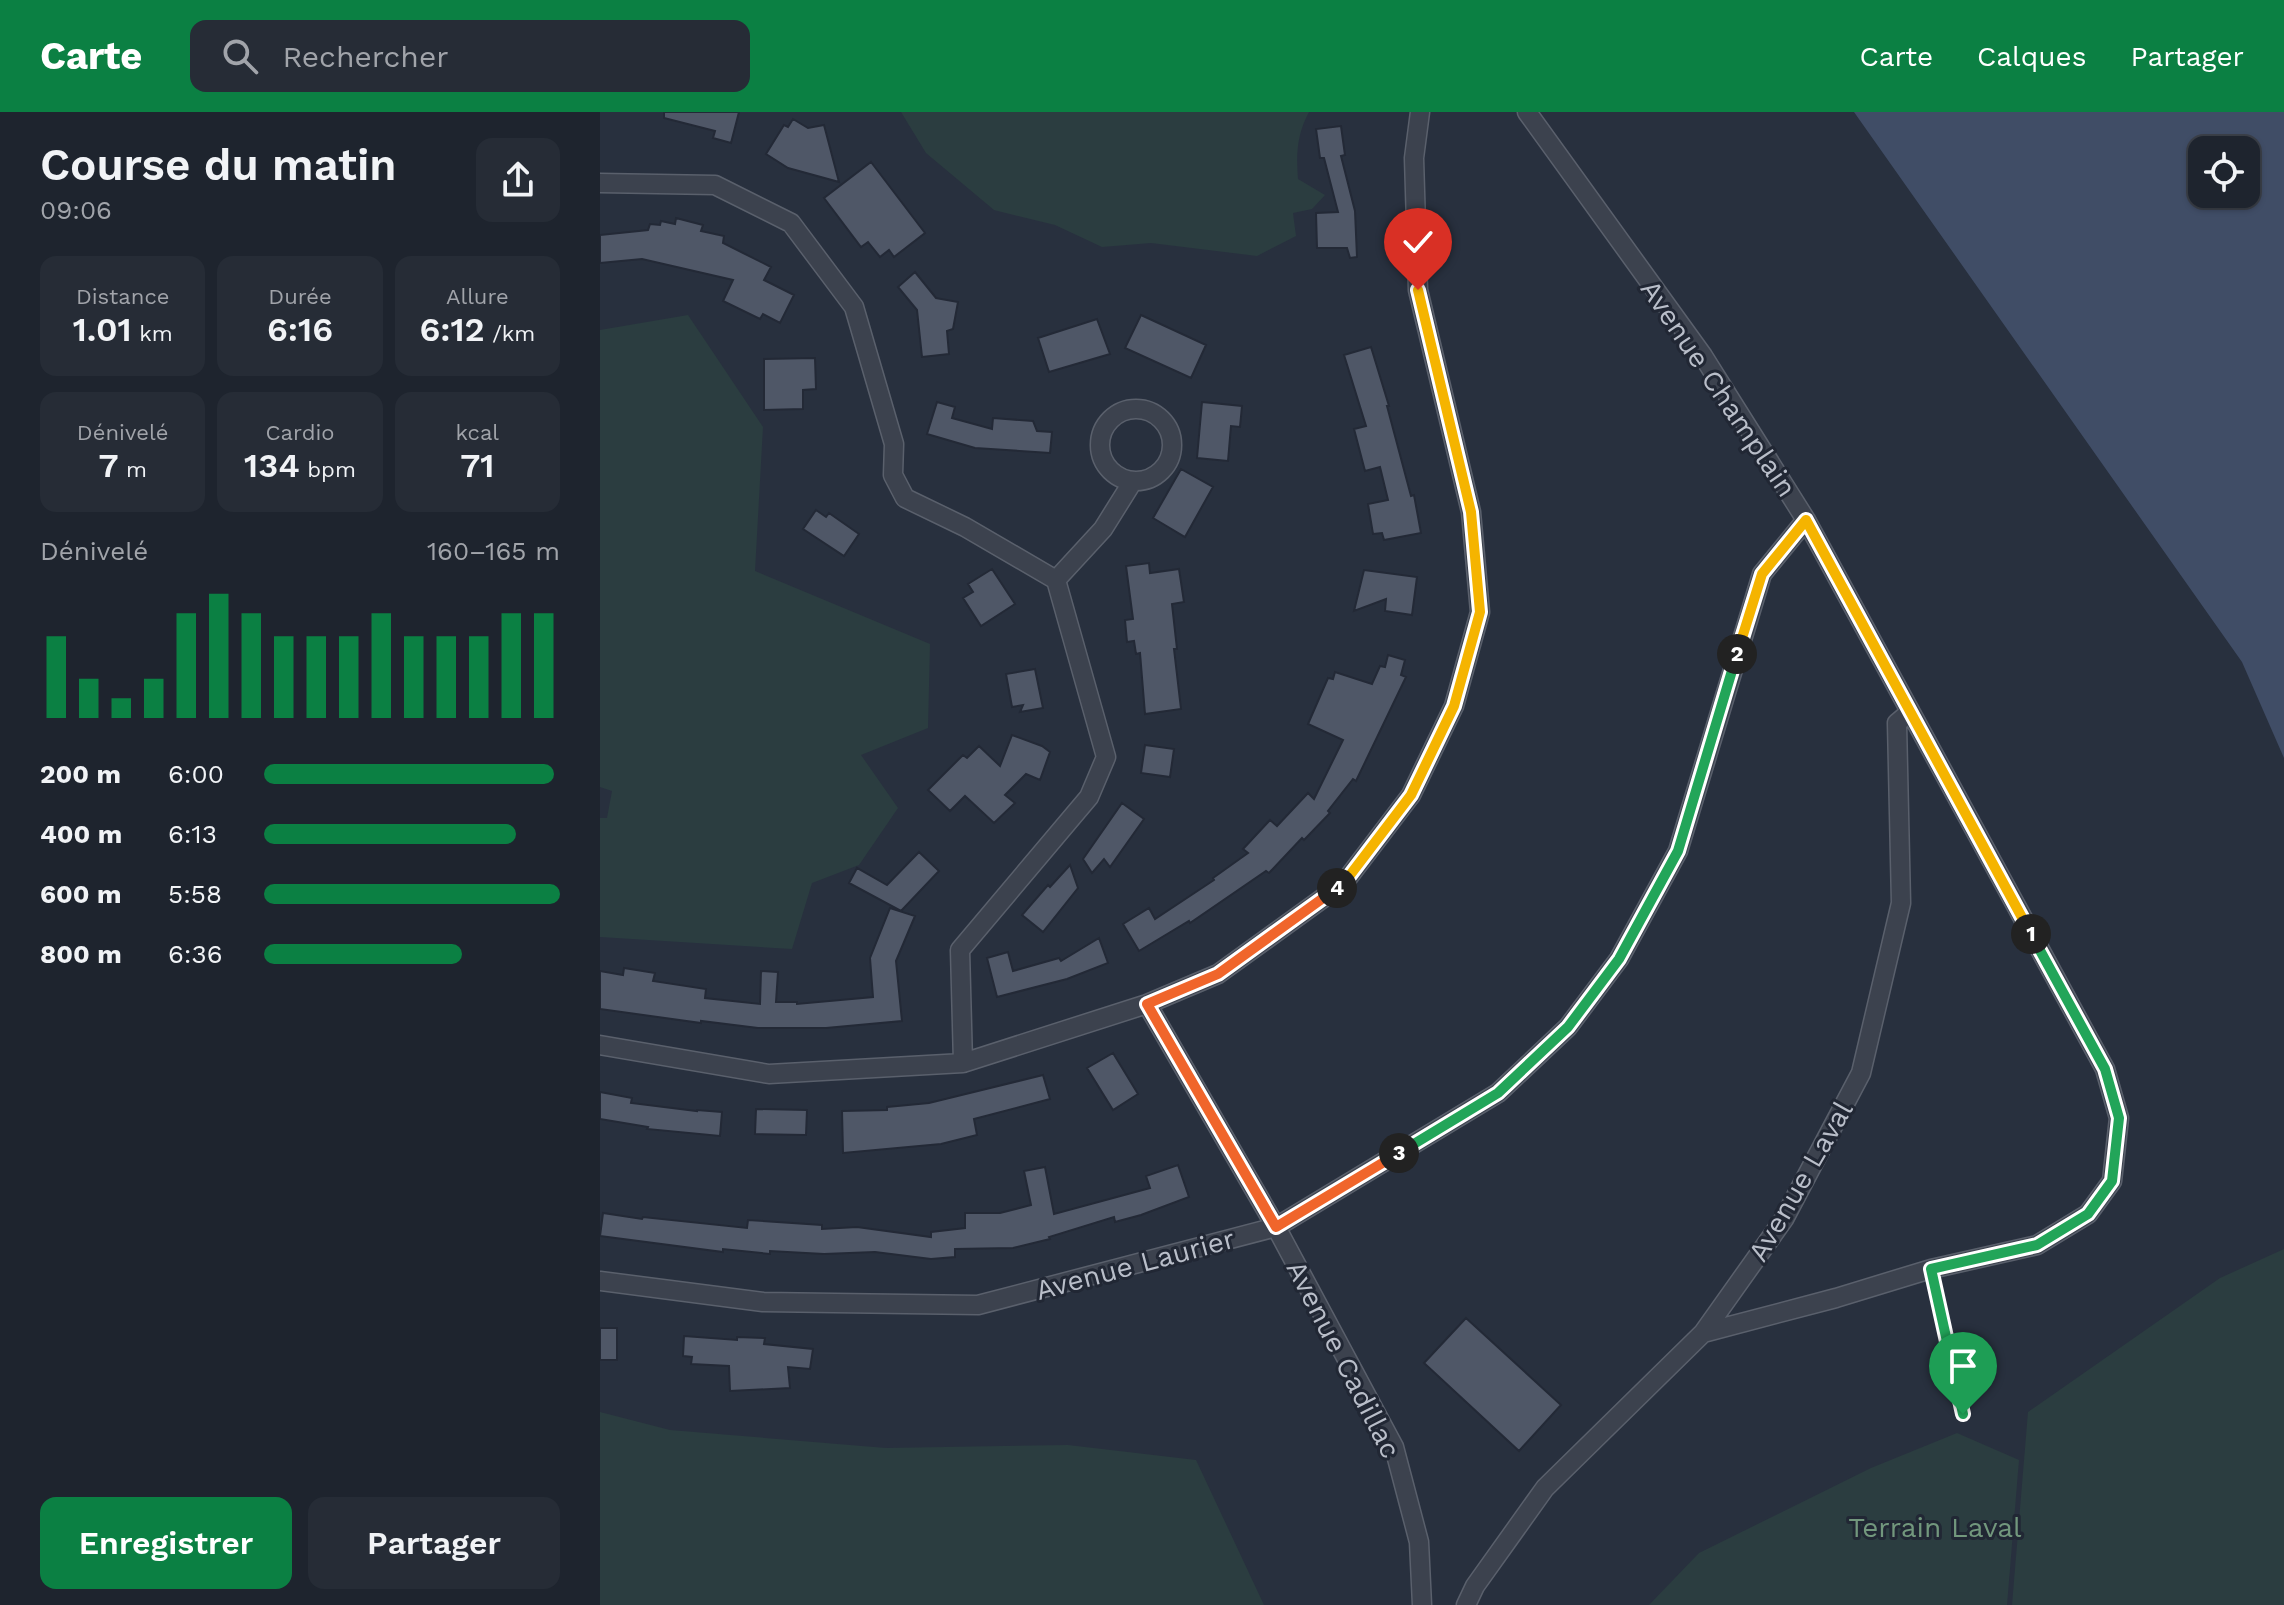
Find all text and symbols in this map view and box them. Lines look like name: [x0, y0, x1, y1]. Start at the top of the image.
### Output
search box: [190, 20, 750, 92]
text: Carte: [40, 34, 142, 78]
icon: search: [218, 34, 262, 78]
text: Rechercher: [282, 39, 449, 74]
text: Carte: [1860, 40, 1933, 73]
text: Calques: [1977, 40, 2086, 73]
text: Partager: [2130, 40, 2244, 73]
map controls: [2188, 136, 2260, 208]
button: locate: [2188, 136, 2260, 208]
button: share: [476, 138, 560, 222]
text: Course du matin: [40, 139, 397, 191]
text: 09:06: [40, 195, 112, 225]
pin: [1384, 208, 1452, 290]
icon: check: [1396, 220, 1440, 264]
street label: Avenue Champlain: [1634, 274, 1803, 503]
text: Distance: [76, 284, 169, 309]
text: Durée: [268, 284, 332, 309]
text: Allure: [446, 284, 509, 309]
text: 1.01: [73, 309, 132, 349]
text: 6:16: [267, 309, 333, 349]
text: 6:12: [419, 309, 485, 349]
text: km: [132, 321, 173, 346]
text: /km: [485, 321, 535, 346]
text: Dénivelé: [77, 420, 168, 445]
text: Cardio: [265, 420, 335, 445]
text: kcal: [456, 420, 499, 445]
text: 7: [98, 445, 118, 485]
text: 134: [244, 445, 300, 485]
text: 71: [460, 445, 494, 485]
text: m: [118, 457, 147, 482]
text: bpm: [300, 457, 356, 482]
text: Dénivelé: [40, 536, 148, 566]
text: 160–165 m: [427, 536, 560, 566]
pin: 2: [1717, 634, 1757, 674]
text: 2: [1730, 641, 1744, 666]
text: 200 m: [40, 759, 121, 789]
text: 6:00: [168, 759, 224, 789]
text: 400 m: [40, 819, 122, 849]
text: 6:13: [168, 819, 217, 849]
pin: 4: [1317, 868, 1357, 908]
text: 4: [1330, 875, 1344, 900]
text: 600 m: [40, 879, 121, 909]
text: 5:58: [168, 879, 222, 909]
pin: 1: [2011, 914, 2051, 954]
text: 1: [2026, 921, 2036, 946]
text: 800 m: [40, 939, 122, 969]
text: 6:36: [168, 939, 222, 969]
street label: Avenue Laval: [1741, 1095, 1860, 1267]
pin: 3: [1379, 1133, 1419, 1173]
text: 3: [1392, 1140, 1406, 1165]
street label: Avenue Laurier: [1032, 1222, 1238, 1307]
street label: Avenue Cadillac: [1280, 1255, 1408, 1464]
pin: [1929, 1332, 1997, 1414]
icon: arrive: [1941, 1344, 1985, 1388]
button: Enregistrer: [40, 1497, 292, 1589]
button: Partager: [308, 1497, 560, 1589]
park label: Terrain Laval: [1848, 1511, 2022, 1544]

